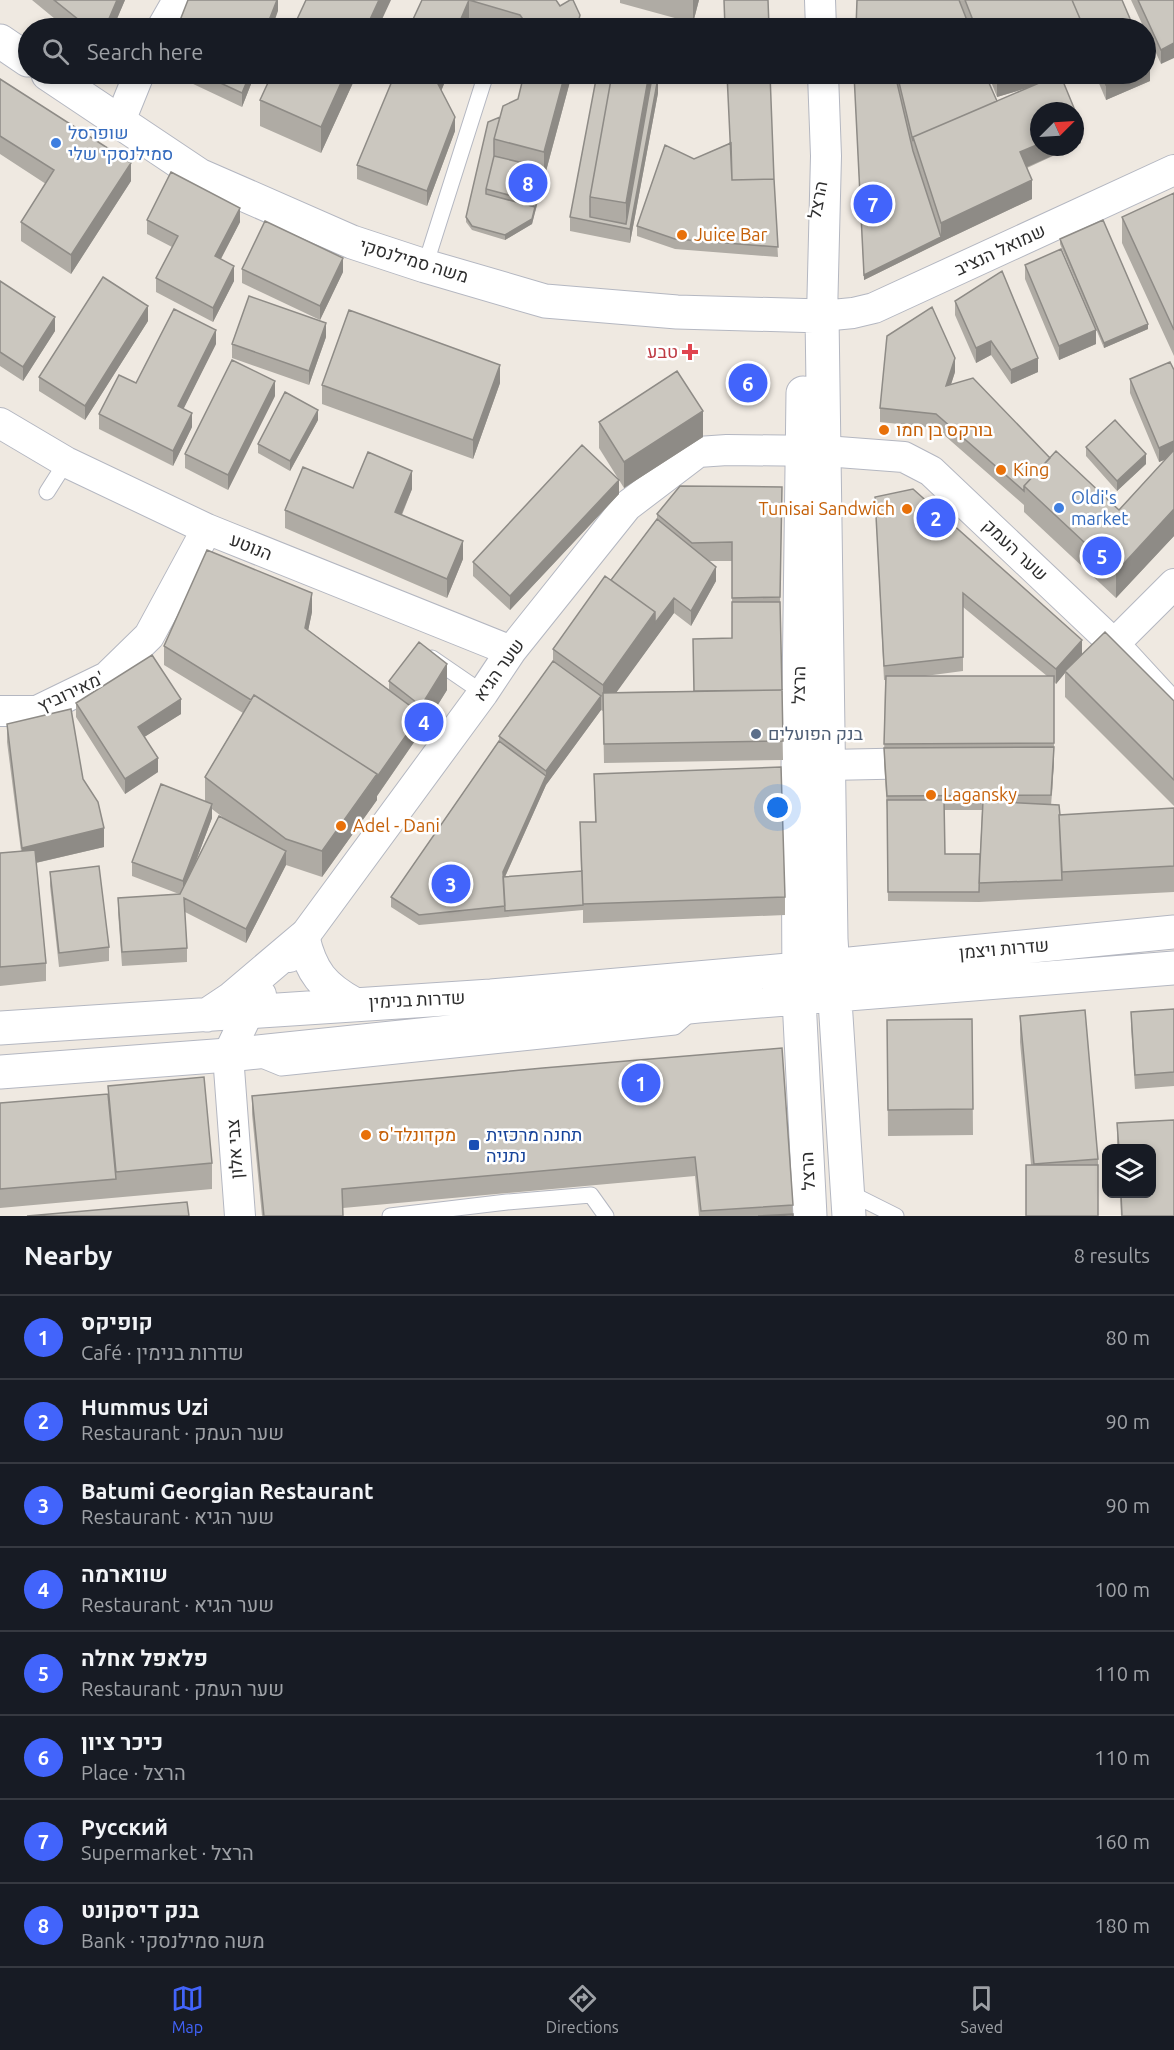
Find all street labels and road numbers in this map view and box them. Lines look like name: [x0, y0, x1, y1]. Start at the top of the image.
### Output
street label: הרצל: [804, 179, 831, 221]
street label: שמואל הנציב: [951, 219, 1048, 279]
street label: משה סמילנסקי: [357, 234, 471, 287]
street label: שער העמק: [978, 514, 1052, 585]
street label: הנוטע: [227, 529, 275, 564]
street label: שער הגיא: [469, 634, 527, 704]
street label: הרצל: [788, 666, 808, 704]
street label: מאירוביץ': [34, 667, 108, 716]
street label: שדרות ויצמן: [958, 934, 1050, 963]
street label: שדרות בנימין: [368, 986, 466, 1013]
street label: צבי אלון: [222, 1118, 247, 1180]
street label: הרצל: [796, 1151, 818, 1191]

